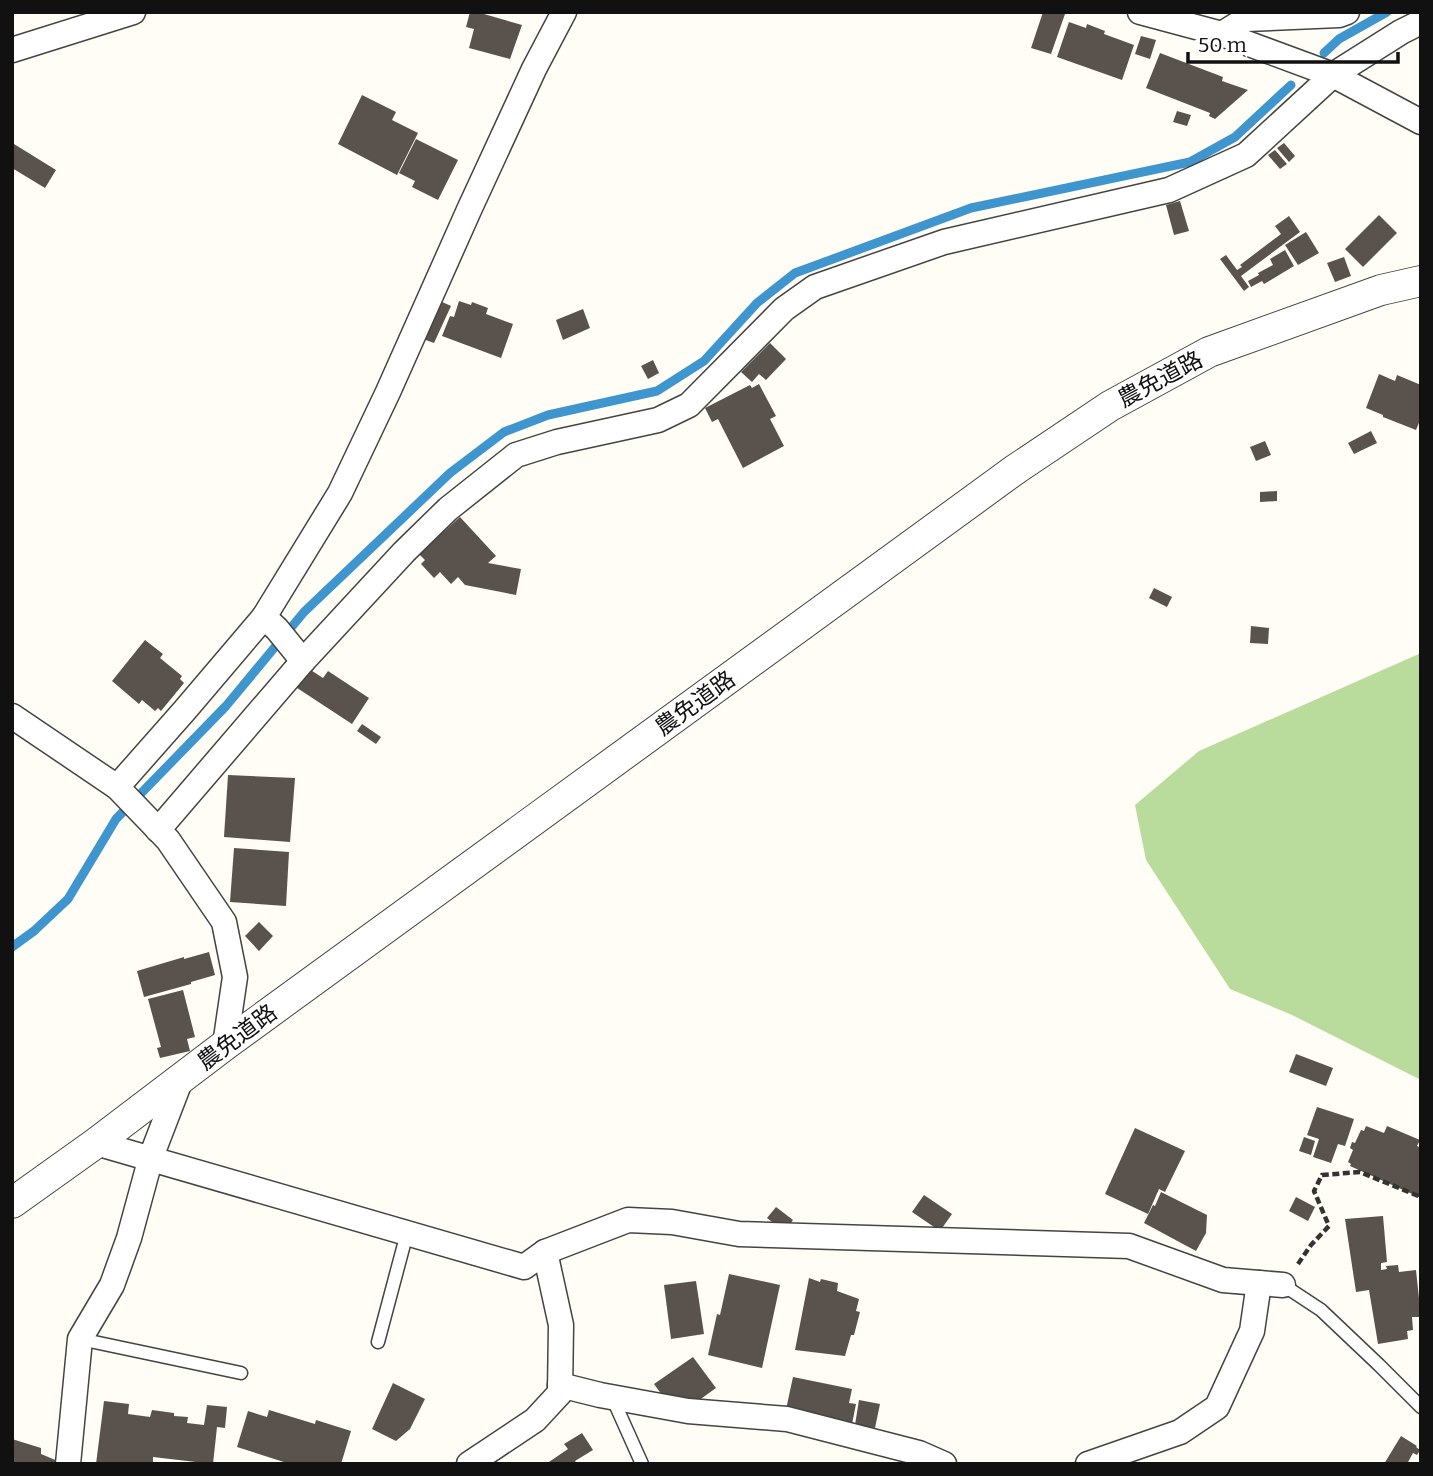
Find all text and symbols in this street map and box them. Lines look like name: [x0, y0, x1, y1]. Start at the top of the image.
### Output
scale bar: [1188, 21, 1398, 65]
text: 50 m: [1198, 32, 1247, 58]
street label: 農免道路: [1113, 345, 1207, 413]
street label: 農免道路: [650, 665, 740, 741]
street label: 農免道路: [192, 998, 282, 1076]

